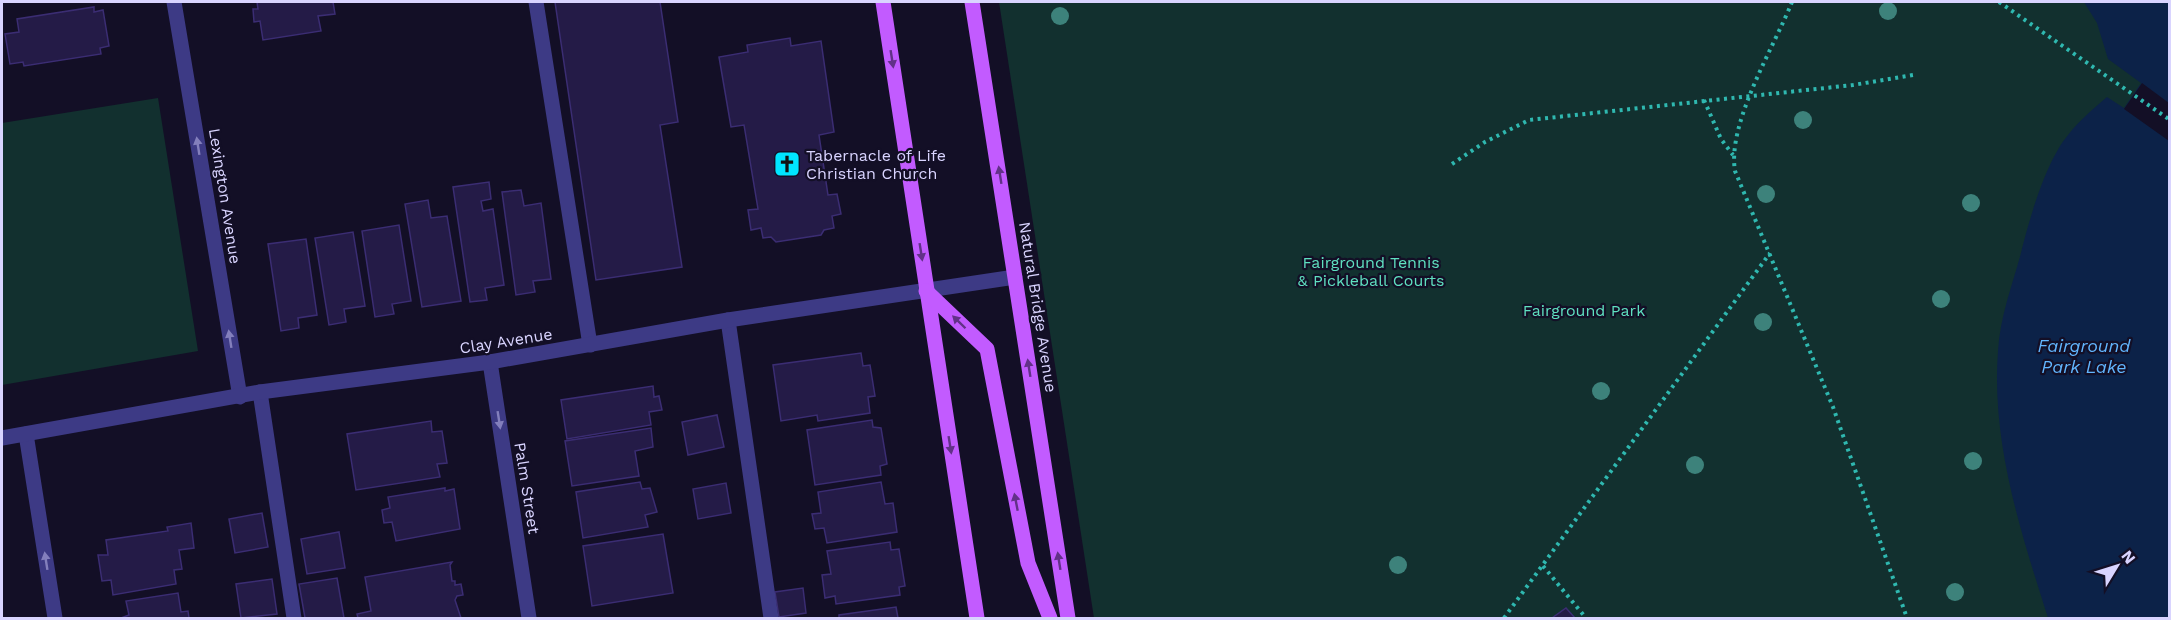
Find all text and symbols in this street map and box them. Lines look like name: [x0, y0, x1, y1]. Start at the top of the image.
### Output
one-way arrow: [887, 50, 896, 69]
street label: Lexington Avenue: [205, 127, 245, 265]
one-way arrow: [194, 137, 203, 156]
place label: Tabernacle of Life Christian Church: [806, 146, 946, 183]
church icon: Tabernacle of Life Christian Church: [772, 149, 802, 179]
one-way arrow: [995, 166, 1004, 185]
street label: Natural Bridge Avenue: [1015, 220, 1061, 394]
one-way arrow: [916, 243, 925, 262]
park label: Fairground Tennis & Pickleball Courts: [1297, 253, 1445, 290]
park label: Fairground Park: [1523, 301, 1645, 320]
one-way arrow: [952, 315, 967, 329]
street label: Clay Avenue: [458, 324, 554, 358]
one-way arrow: [226, 329, 235, 348]
water label: Fairground Park Lake: [2038, 335, 2131, 377]
one-way arrow: [1025, 358, 1034, 377]
one-way arrow: [494, 411, 503, 430]
one-way arrow: [946, 436, 955, 455]
street label: Palm Street: [510, 441, 544, 535]
one-way arrow: [1011, 493, 1020, 512]
north arrow: [2087, 536, 2147, 596]
text: N: [2117, 547, 2140, 568]
one-way arrow: [41, 551, 50, 570]
one-way arrow: [1054, 551, 1063, 570]

